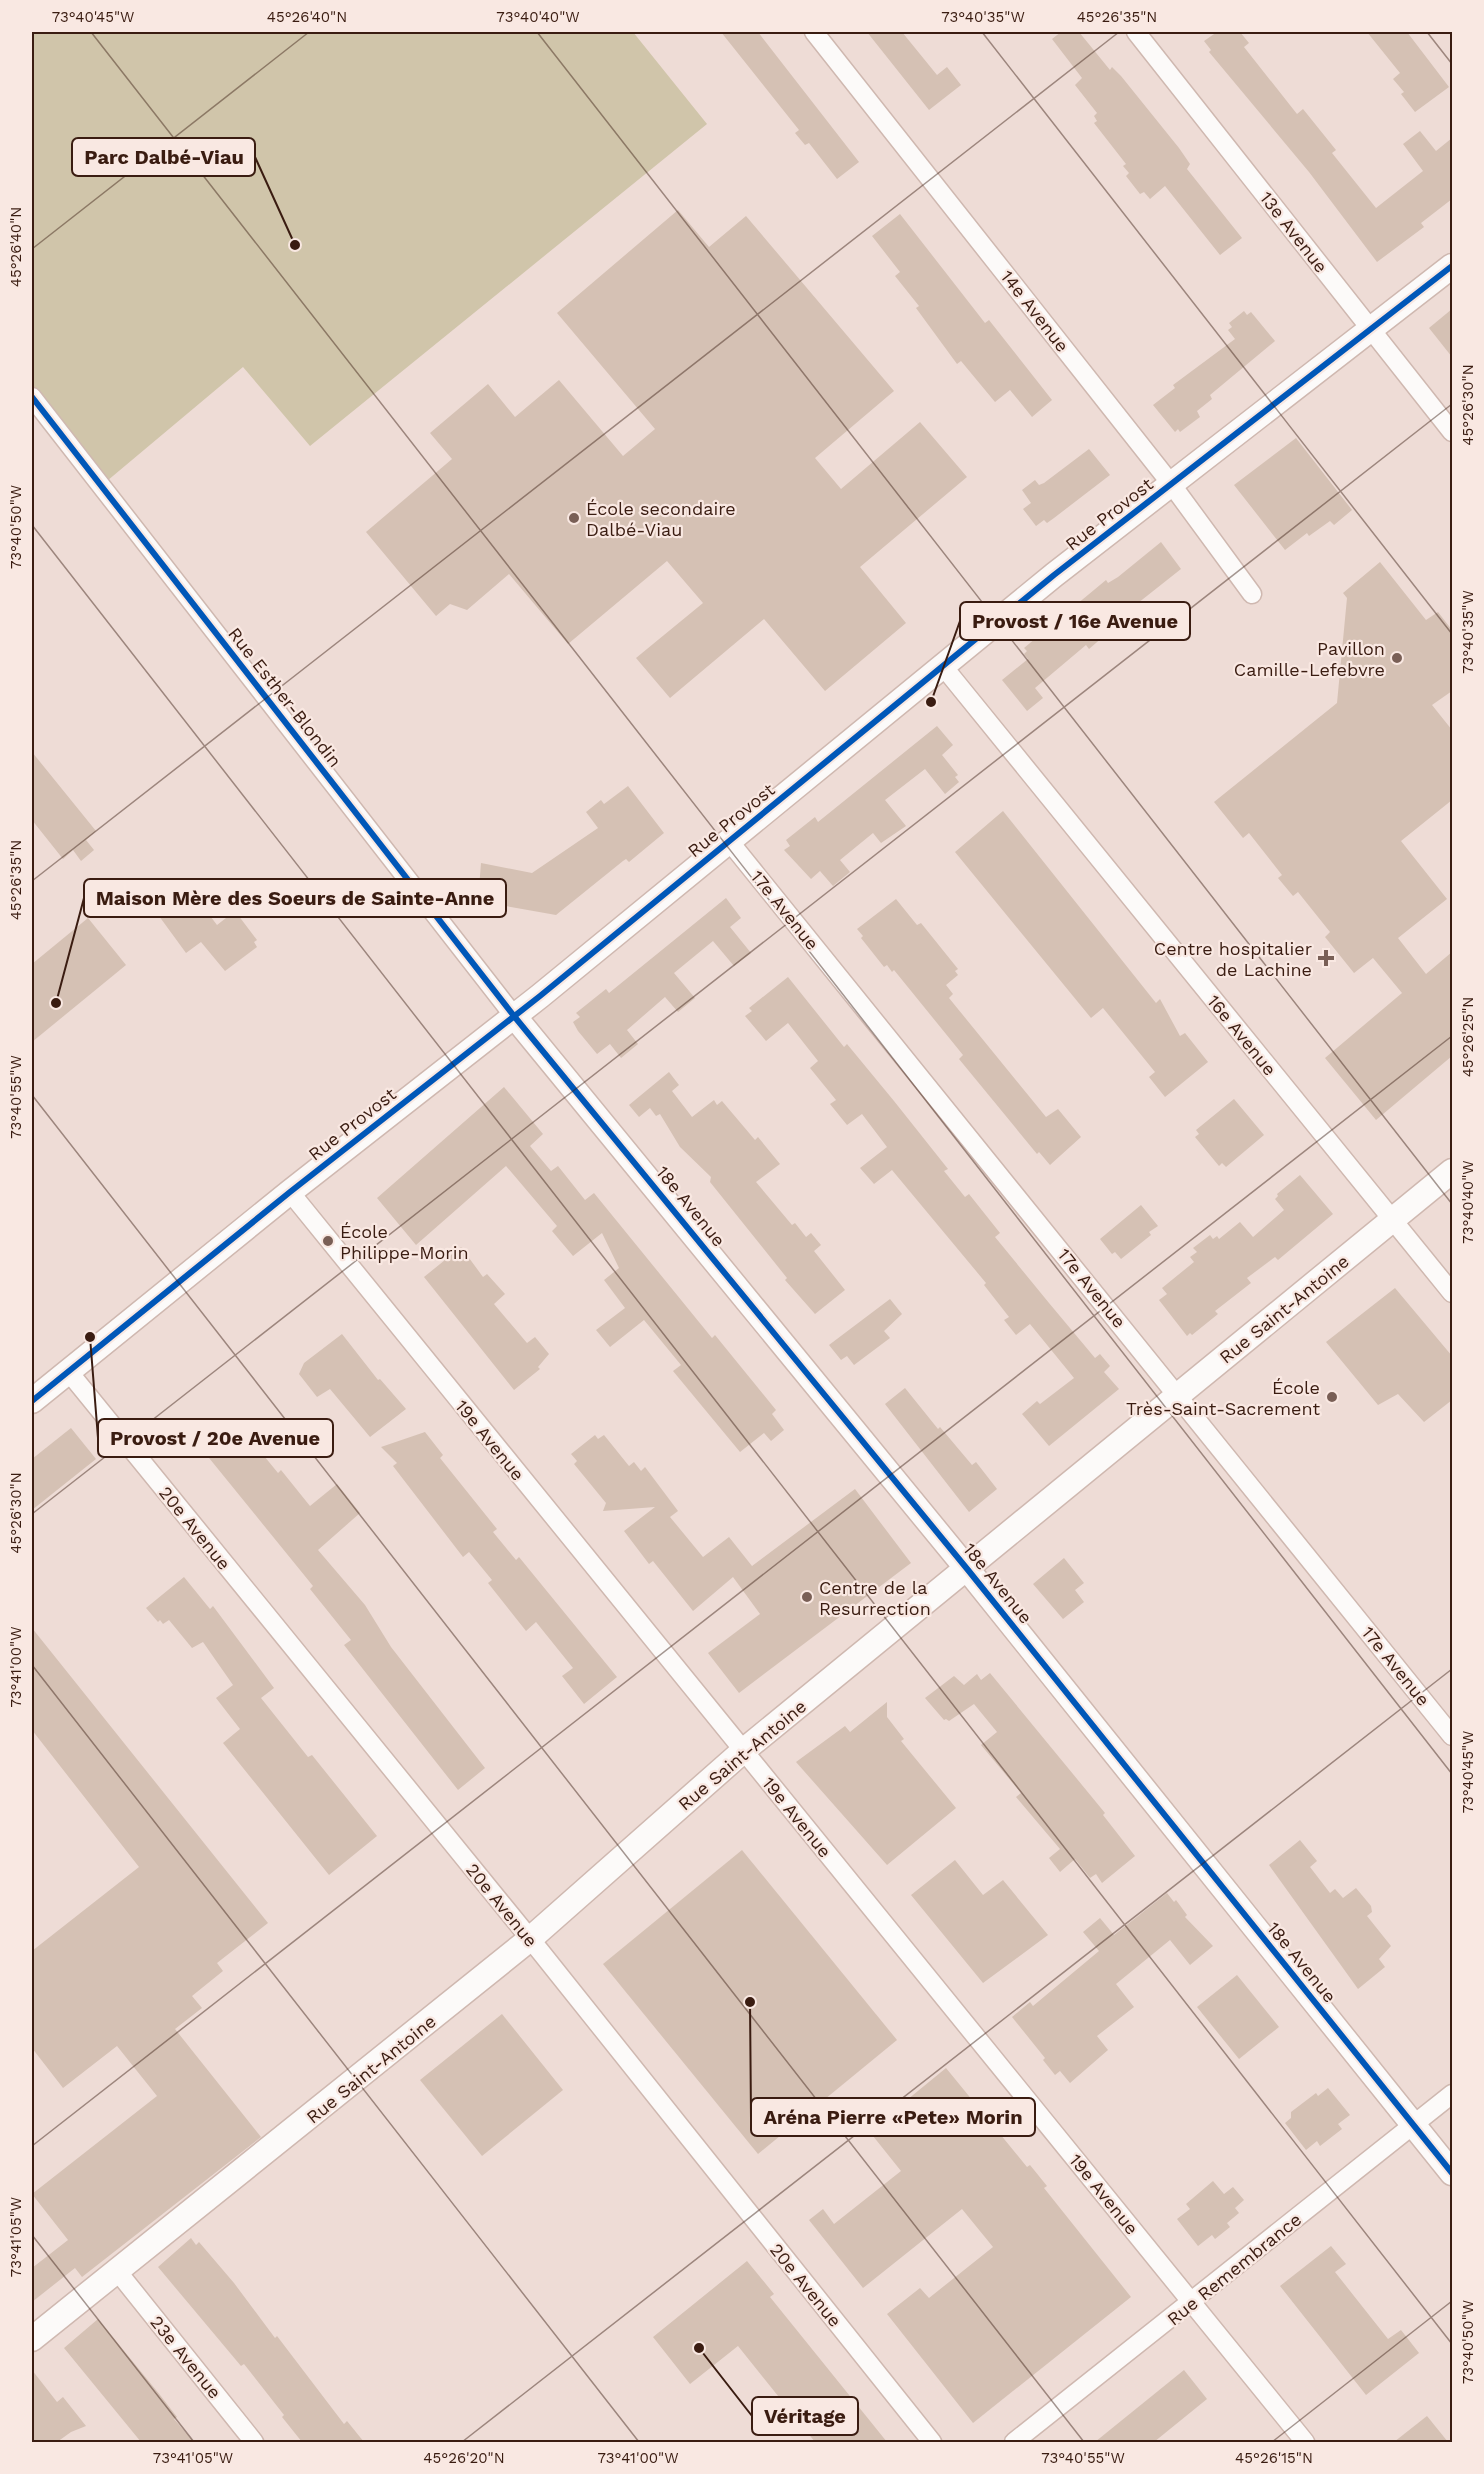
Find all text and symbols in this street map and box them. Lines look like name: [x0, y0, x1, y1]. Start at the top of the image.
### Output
text: 73°40'45"W: [52, 8, 134, 26]
text: 45°26'40"N: [267, 8, 347, 26]
text: 73°40'40"W: [496, 8, 580, 26]
text: 73°40'35"W: [941, 8, 1025, 26]
text: 45°26'35"N: [1077, 8, 1157, 26]
callout: Parc Dalbé-Viau: [72, 138, 255, 176]
text: Parc Dalbé-Viau: [84, 145, 244, 169]
street label: 13e Avenue: [1256, 187, 1332, 277]
text: 45°26'40"N: [7, 207, 25, 287]
street label: 14e Avenue: [997, 266, 1073, 356]
text: 45°26'30"N: [1459, 364, 1477, 446]
street label: Rue Provost: [1061, 473, 1157, 555]
text: 73°40'50"W: [7, 485, 25, 569]
place label: École secondaire Dalbé-Viau: [586, 498, 736, 540]
marker: École secondaire Dalbé-Viau: [567, 511, 581, 525]
text: 73°40'35"W: [1459, 590, 1477, 674]
callout: Provost / 16e Avenue: [960, 602, 1190, 640]
text: Provost / 16e Avenue: [972, 609, 1178, 633]
street label: Rue Esther-Blondin: [224, 623, 346, 771]
place label: Pavillon Camille-Lefebvre: [1234, 638, 1385, 680]
marker: Pavillon Camille-Lefebvre: [1390, 651, 1404, 665]
street label: Rue Provost: [683, 778, 779, 861]
text: 45°26'35"N: [7, 840, 25, 920]
street label: 17e Avenue: [747, 866, 823, 954]
callout: Maison Mère des Soeurs de Sainte-Anne: [84, 879, 506, 917]
text: Maison Mère des Soeurs de Sainte-Anne: [96, 886, 494, 910]
place label: Centre hospitalier de Lachine: [1154, 938, 1312, 980]
marker: Centre hospitalier de Lachine: [1317, 949, 1335, 967]
street label: 16e Avenue: [1203, 991, 1281, 1079]
text: 45°26'25"N: [1459, 997, 1477, 1077]
text: 73°40'55"W: [7, 1055, 25, 1139]
street label: Rue Provost: [304, 1083, 400, 1165]
text: 73°40'40"W: [1459, 1160, 1477, 1244]
street label: 18e Avenue: [652, 1161, 730, 1251]
place label: École Philippe-Morin: [340, 1221, 469, 1263]
marker: École Philippe-Morin: [321, 1234, 335, 1248]
street label: 17e Avenue: [1054, 1244, 1130, 1332]
street label: Rue Saint-Antoine: [1215, 1250, 1353, 1368]
place label: École Très-Saint-Sacrement: [1126, 1377, 1320, 1419]
marker: École Très-Saint-Sacrement: [1325, 1390, 1339, 1404]
street label: 19e Avenue: [451, 1395, 529, 1485]
callout: Provost / 20e Avenue: [98, 1419, 333, 1457]
text: Provost / 20e Avenue: [110, 1426, 320, 1450]
text: 45°26'30"N: [7, 1472, 25, 1554]
street label: 20e Avenue: [155, 1482, 235, 1574]
street label: 18e Avenue: [959, 1538, 1037, 1628]
place label: Centre de la Resurrection: [819, 1577, 931, 1619]
marker: Centre de la Resurrection: [800, 1590, 814, 1604]
street label: 17e Avenue: [1358, 1622, 1434, 1710]
text: 73°41'00"W: [7, 1626, 25, 1708]
street label: Rue Saint-Antoine: [674, 1695, 810, 1815]
text: 73°40'45"W: [1459, 1731, 1477, 1813]
street label: 19e Avenue: [758, 1772, 836, 1862]
street label: 20e Avenue: [462, 1859, 542, 1951]
street label: 18e Avenue: [1263, 1917, 1341, 2007]
street label: Rue Saint-Antoine: [302, 2010, 440, 2128]
callout: Aréna Pierre «Pete» Morin: [751, 2098, 1035, 2136]
text: Aréna Pierre «Pete» Morin: [763, 2105, 1023, 2129]
street label: 19e Avenue: [1065, 2149, 1143, 2239]
text: 73°41'05"W: [7, 2197, 25, 2277]
street label: Rue Remembrance: [1163, 2209, 1305, 2329]
street label: 20e Avenue: [766, 2239, 846, 2331]
text: 73°40'50"W: [1459, 2300, 1477, 2384]
street label: 23e Avenue: [146, 2311, 226, 2403]
callout: Véritage: [752, 2397, 858, 2435]
text: Véritage: [764, 2404, 846, 2428]
text: 73°41'05"W: [153, 2449, 233, 2467]
text: 45°26'20"N: [423, 2449, 505, 2467]
text: 73°41'00"W: [597, 2449, 679, 2467]
text: 73°40'55"W: [1041, 2449, 1125, 2467]
text: 45°26'15"N: [1235, 2449, 1313, 2467]

